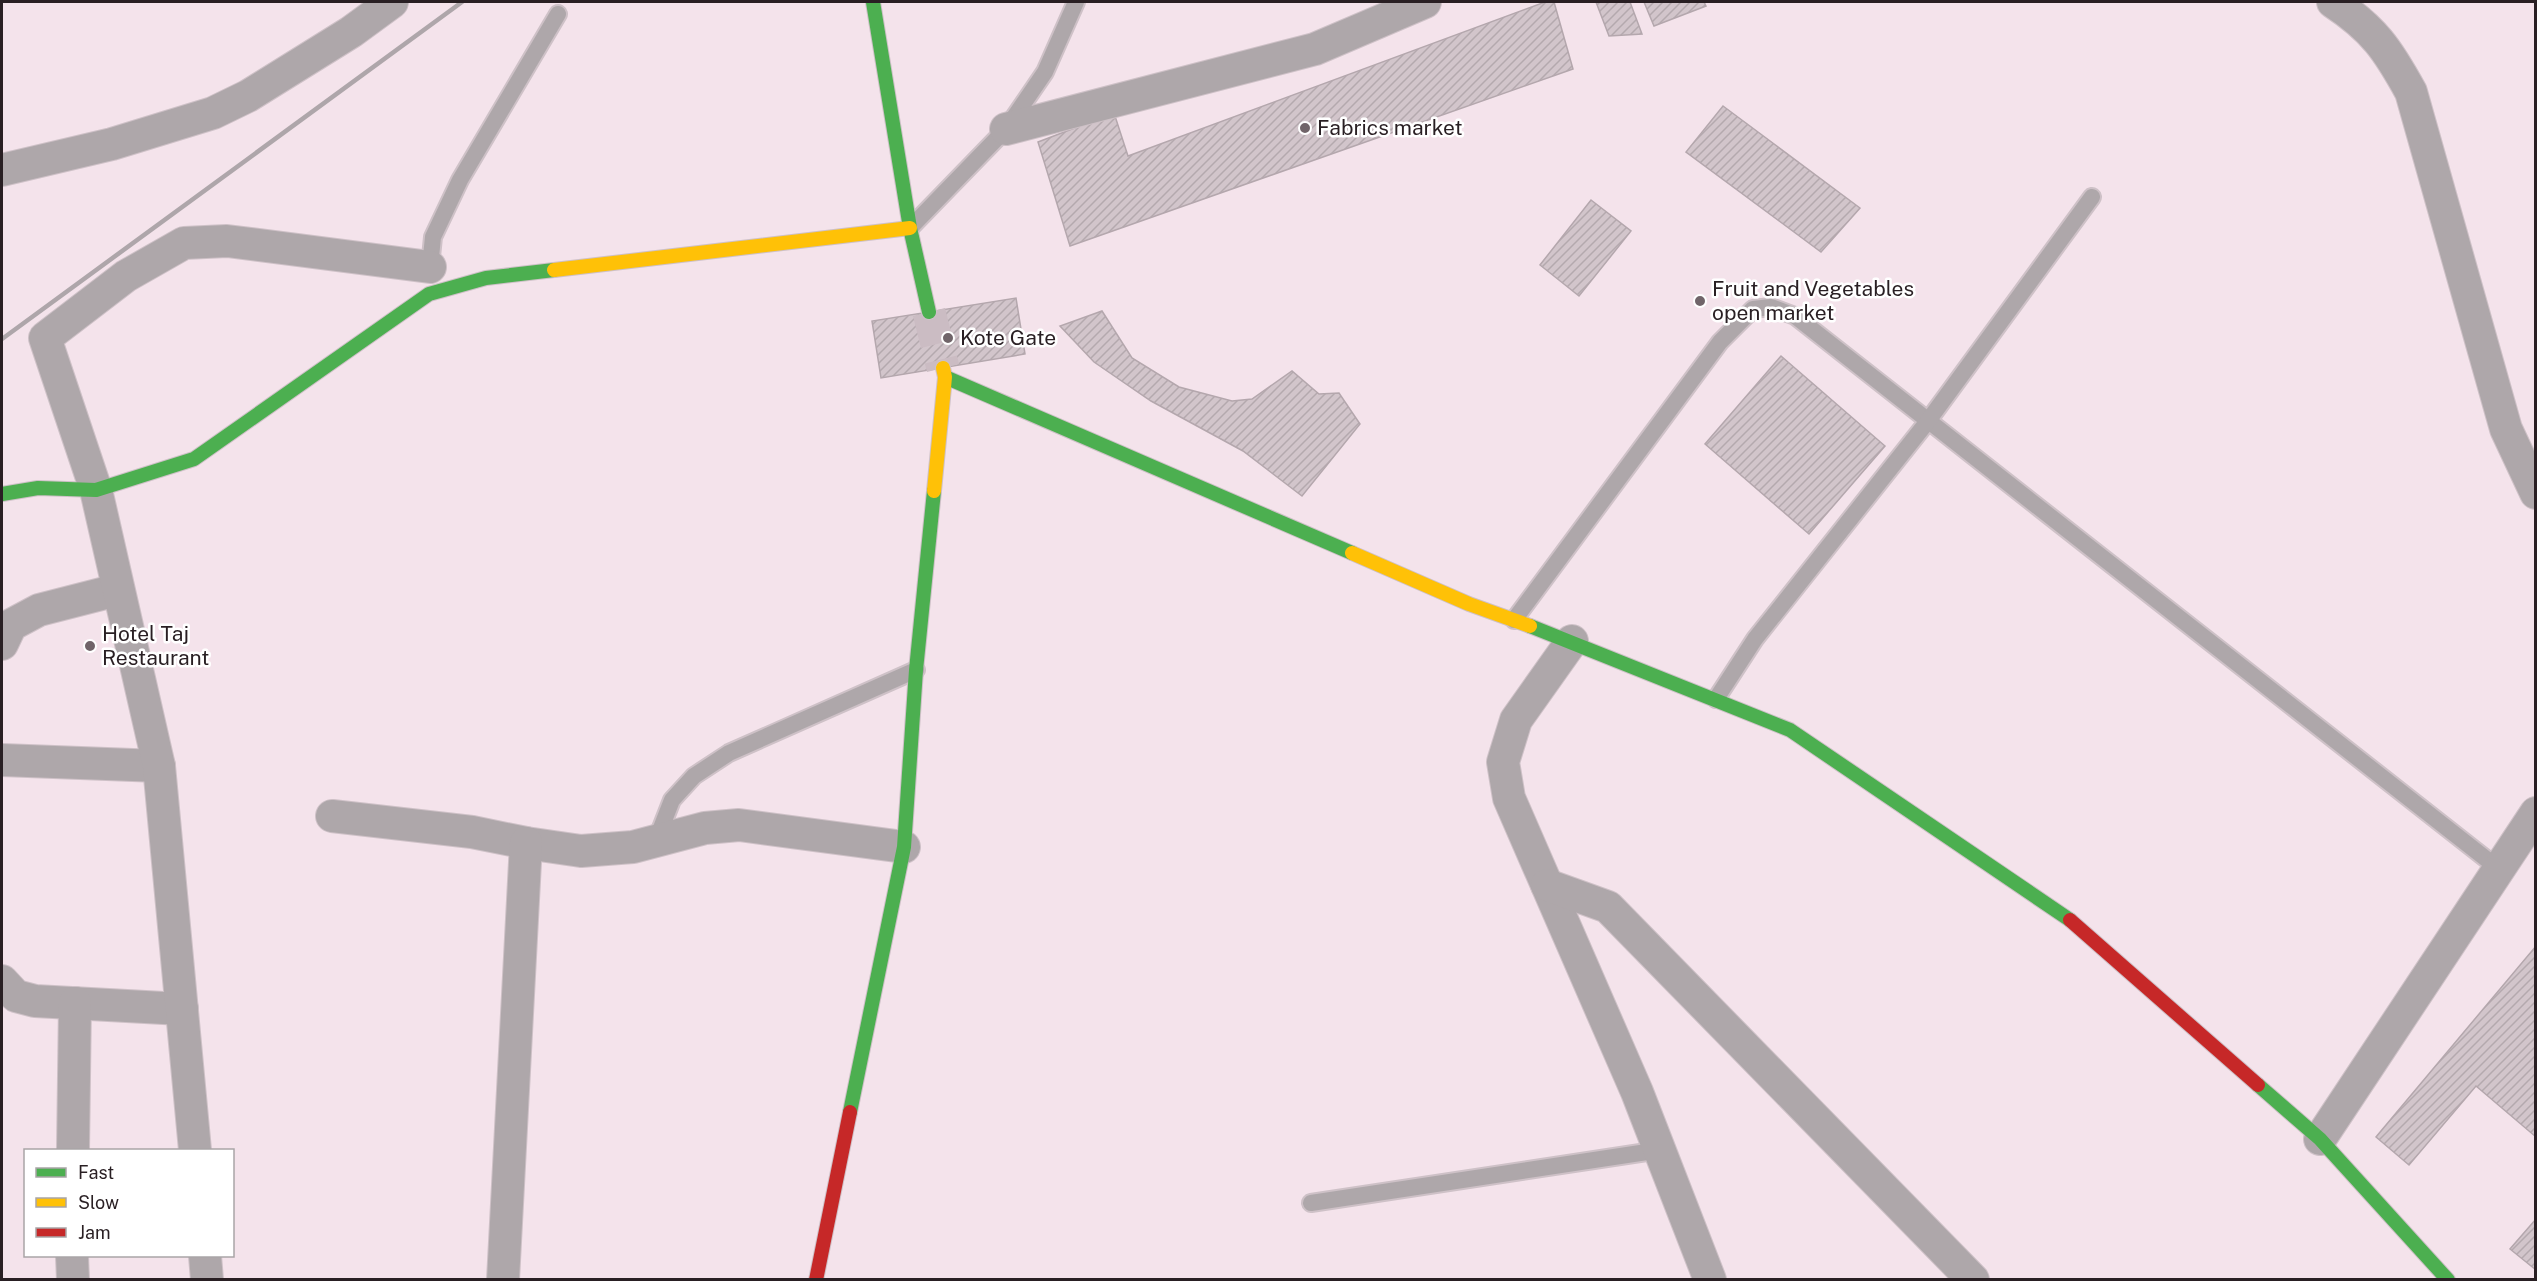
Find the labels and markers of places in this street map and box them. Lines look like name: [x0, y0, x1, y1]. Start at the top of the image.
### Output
place label: Fabrics market: [1317, 115, 1463, 140]
marker: Fabrics market: [1298, 121, 1312, 135]
place label: Fruit and Vegetables open market: [1712, 276, 1914, 325]
marker: Fruit and Vegetables open market: [1693, 294, 1707, 308]
place label: Kote Gate: [960, 325, 1056, 350]
marker: Kote Gate: [941, 331, 955, 345]
place label: Hotel Taj Restaurant: [102, 621, 209, 670]
marker: Hotel Taj Restaurant: [83, 639, 97, 653]

